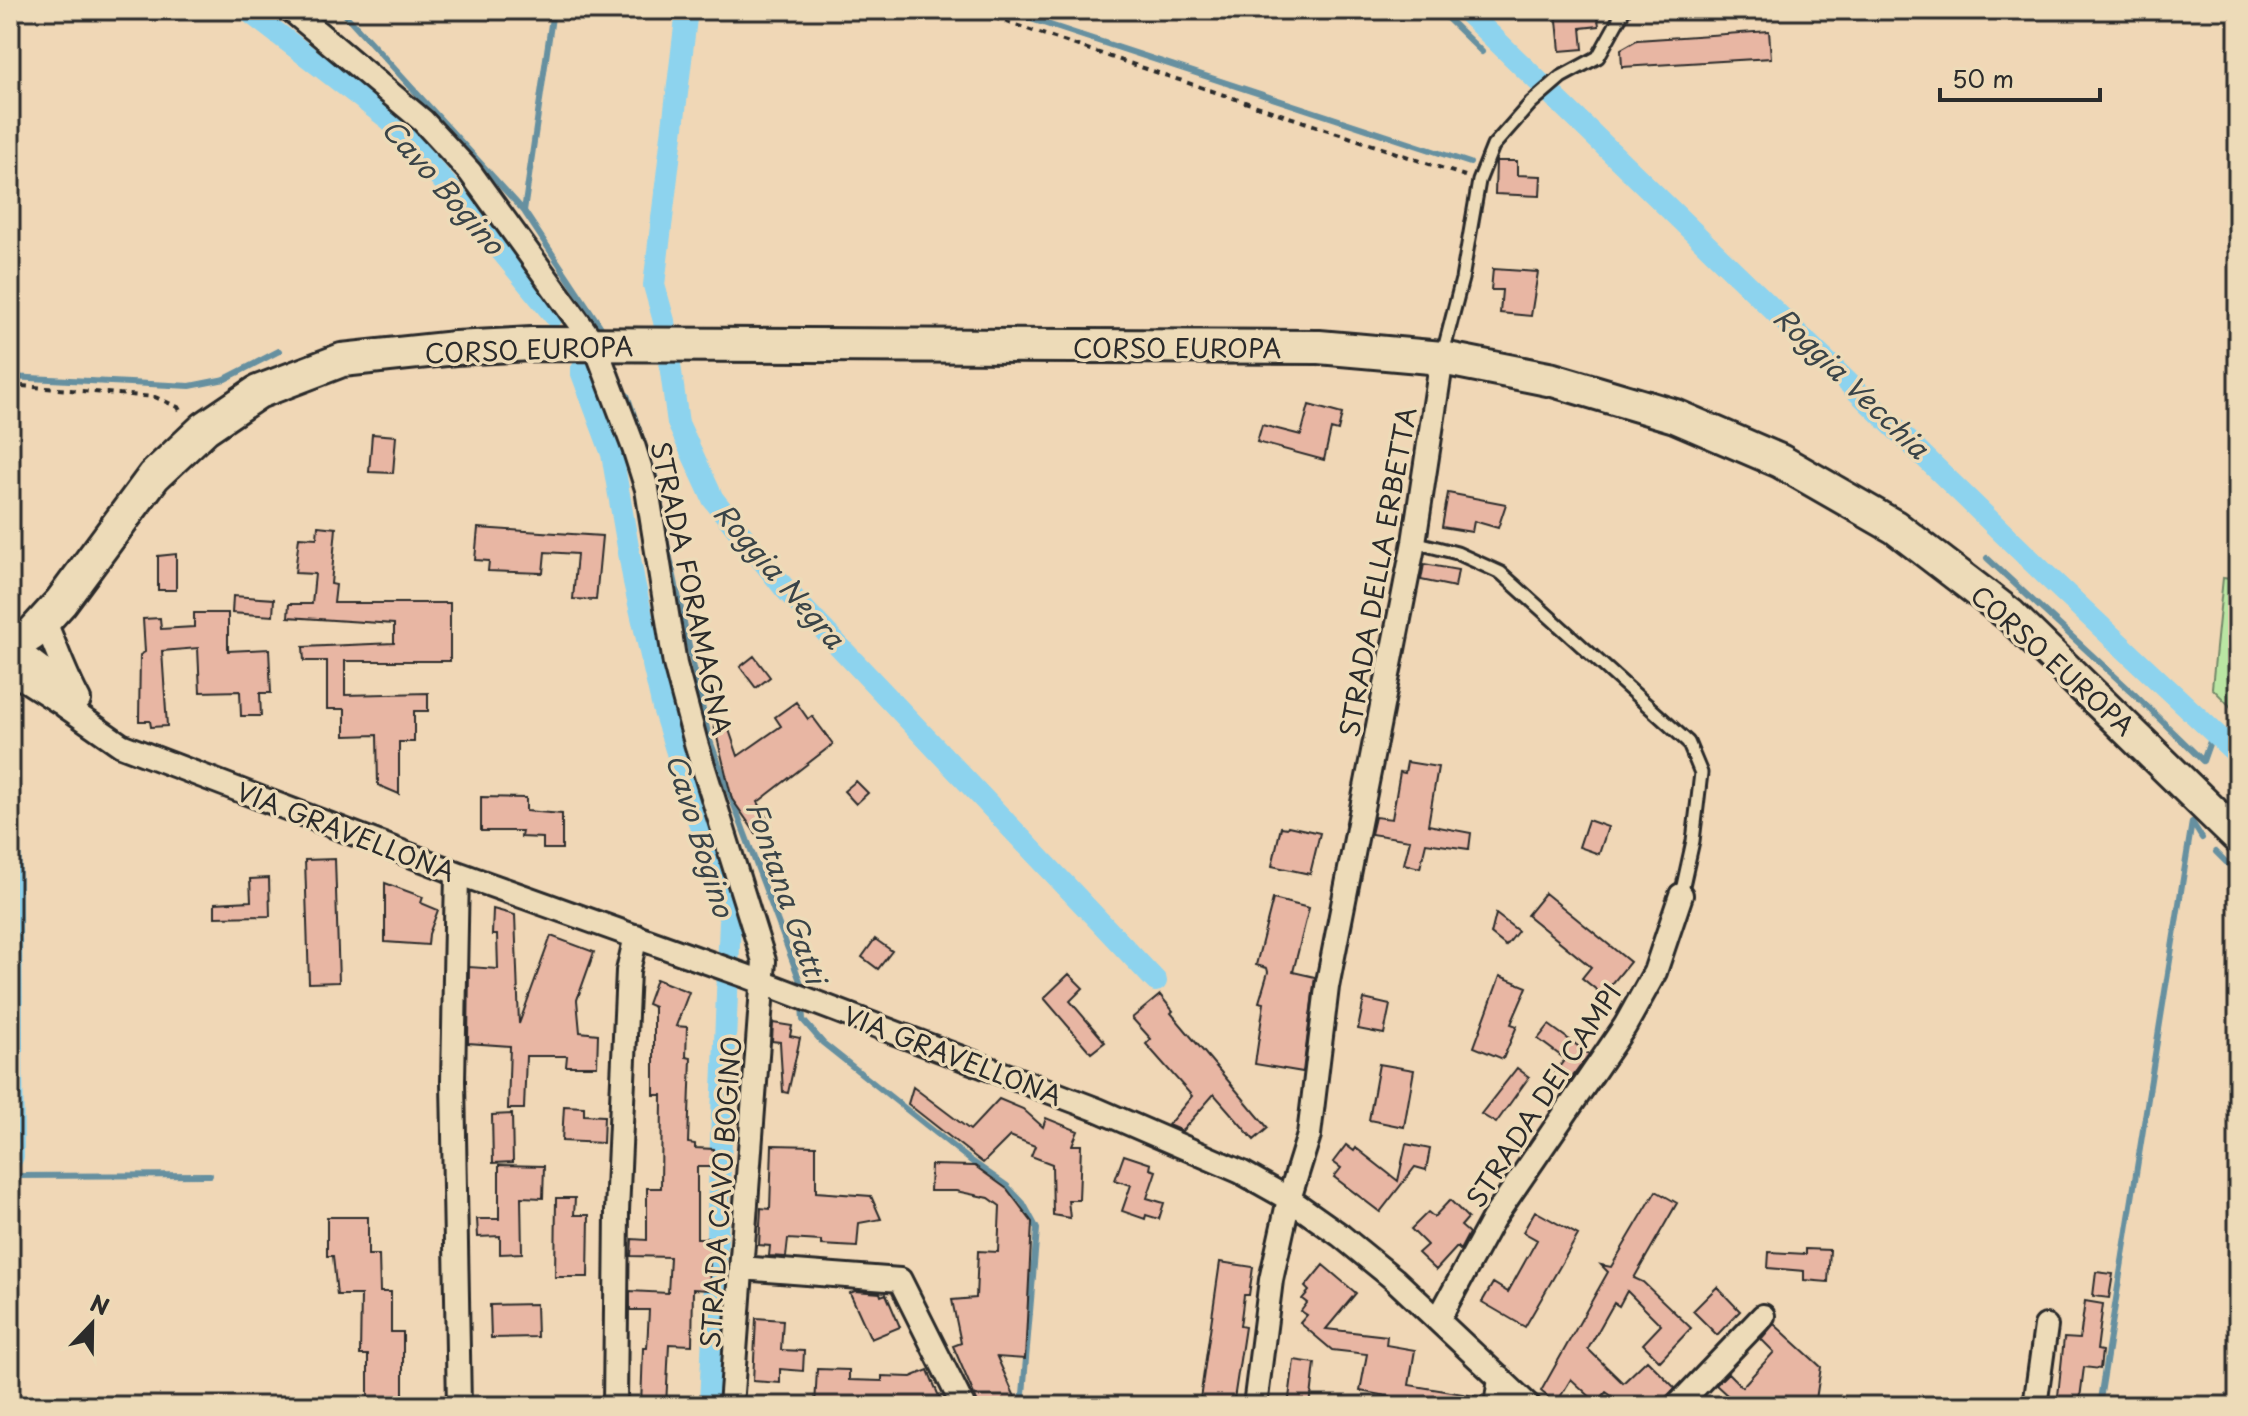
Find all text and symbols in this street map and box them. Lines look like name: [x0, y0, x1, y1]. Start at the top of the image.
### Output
scale bar: [1940, 52, 2100, 102]
text: 50 m: [1952, 60, 2014, 96]
water label: Cavo Bogino: [373, 108, 516, 265]
water label: Roggia Vecchia: [1764, 296, 1940, 468]
street label: CORSO EUROPA: [424, 326, 634, 372]
street label: CORSO EUROPA: [1073, 328, 1281, 367]
street label: STRADA DELLA ERBETTA: [1329, 404, 1425, 740]
street label: STRADA FORAMAGNA: [642, 438, 742, 738]
water label: Roggia Negra: [704, 492, 856, 658]
street label: CORSO EUROPA: [1962, 576, 2144, 744]
water label: Cavo Bogino: [656, 748, 747, 923]
street label: VIA GRAVELLONA: [231, 771, 461, 891]
water label: Fontana Gatti: [736, 795, 840, 993]
street label: STRADA DEI CAMPI: [1456, 975, 1630, 1215]
street label: VIA GRAVELLONA: [838, 995, 1068, 1115]
street label: STRADA CAVO BOGINO: [690, 1035, 750, 1349]
north arrow: [52, 1284, 132, 1364]
text: N: [86, 1286, 114, 1323]

